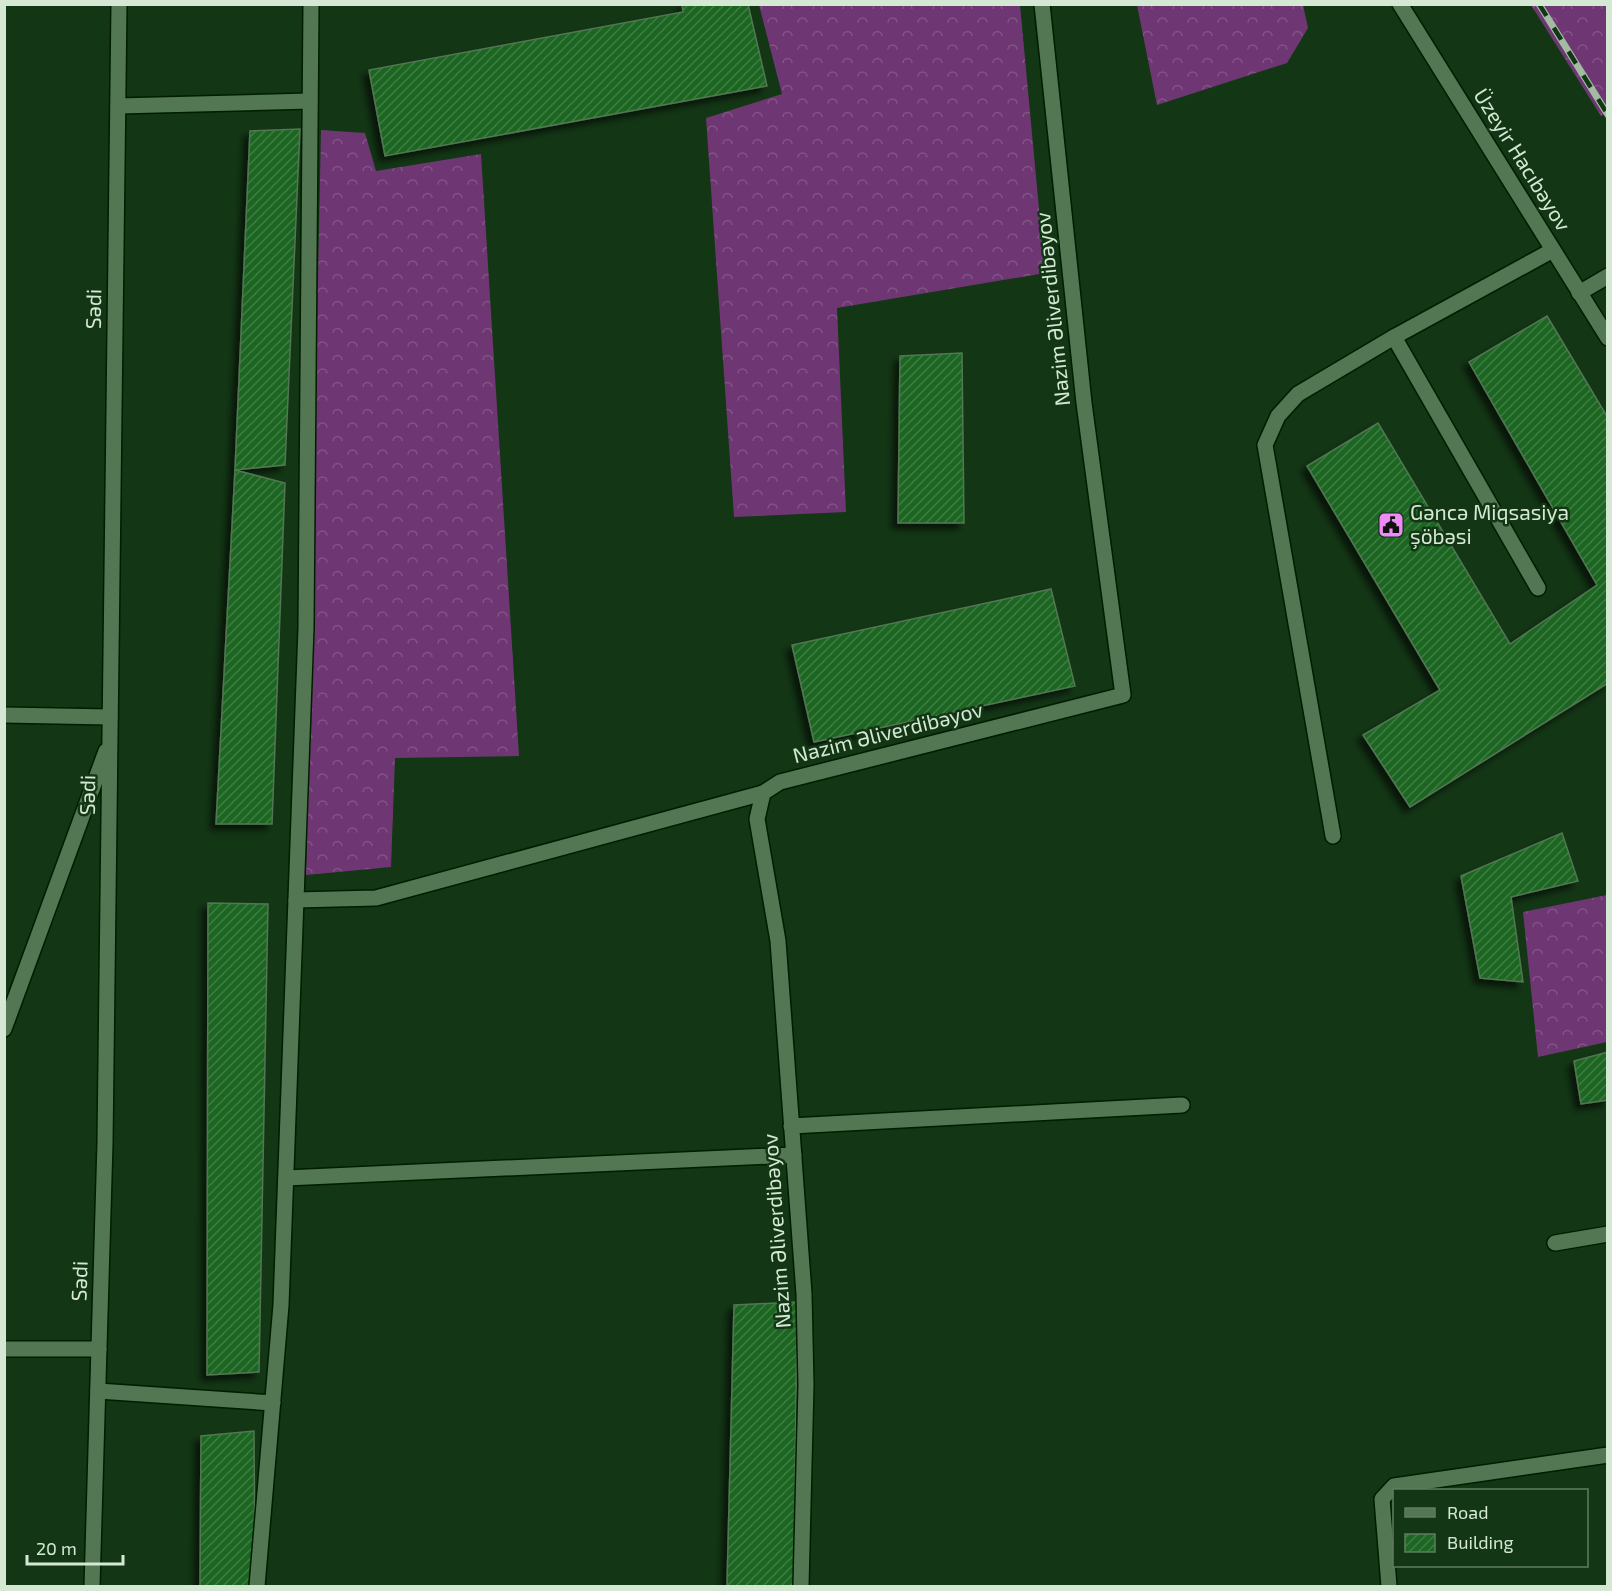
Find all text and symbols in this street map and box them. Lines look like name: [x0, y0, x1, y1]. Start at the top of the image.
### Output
street label: Üzeyir Hacıbəyov: [1469, 83, 1577, 235]
street label: Nazim Əliverdibəyov: [1029, 211, 1074, 407]
street label: Sədi: [80, 289, 105, 329]
place label: Gəncə Miqsasiya şöbəsi: [1410, 499, 1569, 550]
public building icon: Gəncə Miqsasiya şöbəsi: [1376, 510, 1406, 540]
street label: Nazim Əliverdibəyov: [790, 696, 985, 767]
street label: Sədi: [74, 775, 99, 815]
street label: Nazim Əliverdibəyov: [756, 1133, 795, 1329]
street label: Sədi: [65, 1260, 92, 1302]
legend: [1393, 1489, 1588, 1567]
text: Road: [1447, 1501, 1488, 1523]
scale bar: [27, 1528, 123, 1566]
text: Building: [1447, 1531, 1514, 1553]
text: 20 m: [36, 1537, 77, 1559]

